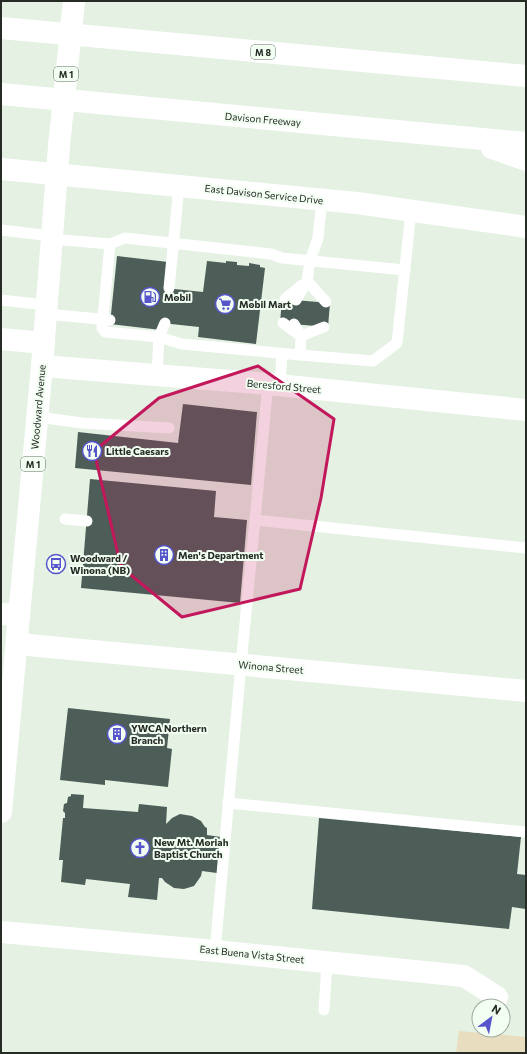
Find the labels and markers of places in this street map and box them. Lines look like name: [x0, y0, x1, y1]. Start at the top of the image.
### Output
fuel station icon: Mobil: [139, 286, 161, 308]
place label: Mobil: [164, 291, 191, 303]
supermarket icon: Mobil Mart: [214, 293, 236, 315]
place label: Mobil Mart: [239, 298, 291, 310]
restaurant icon: Little Caesars: [81, 440, 103, 462]
place label: Little Caesars: [106, 445, 169, 457]
building icon: Men's Department: [153, 544, 175, 566]
place label: Men's Department: [178, 549, 264, 561]
place label: Woodward / Winona (NB): [70, 552, 130, 576]
bus stop icon: Woodward / Winona (NB): [45, 553, 67, 575]
place label: YWCA Northern Branch: [131, 722, 207, 746]
building icon: YWCA Northern Branch: [106, 723, 128, 745]
place label: New Mt. Moriah Baptist Church: [154, 836, 229, 860]
church icon: New Mt. Moriah Baptist Church: [129, 837, 151, 859]

